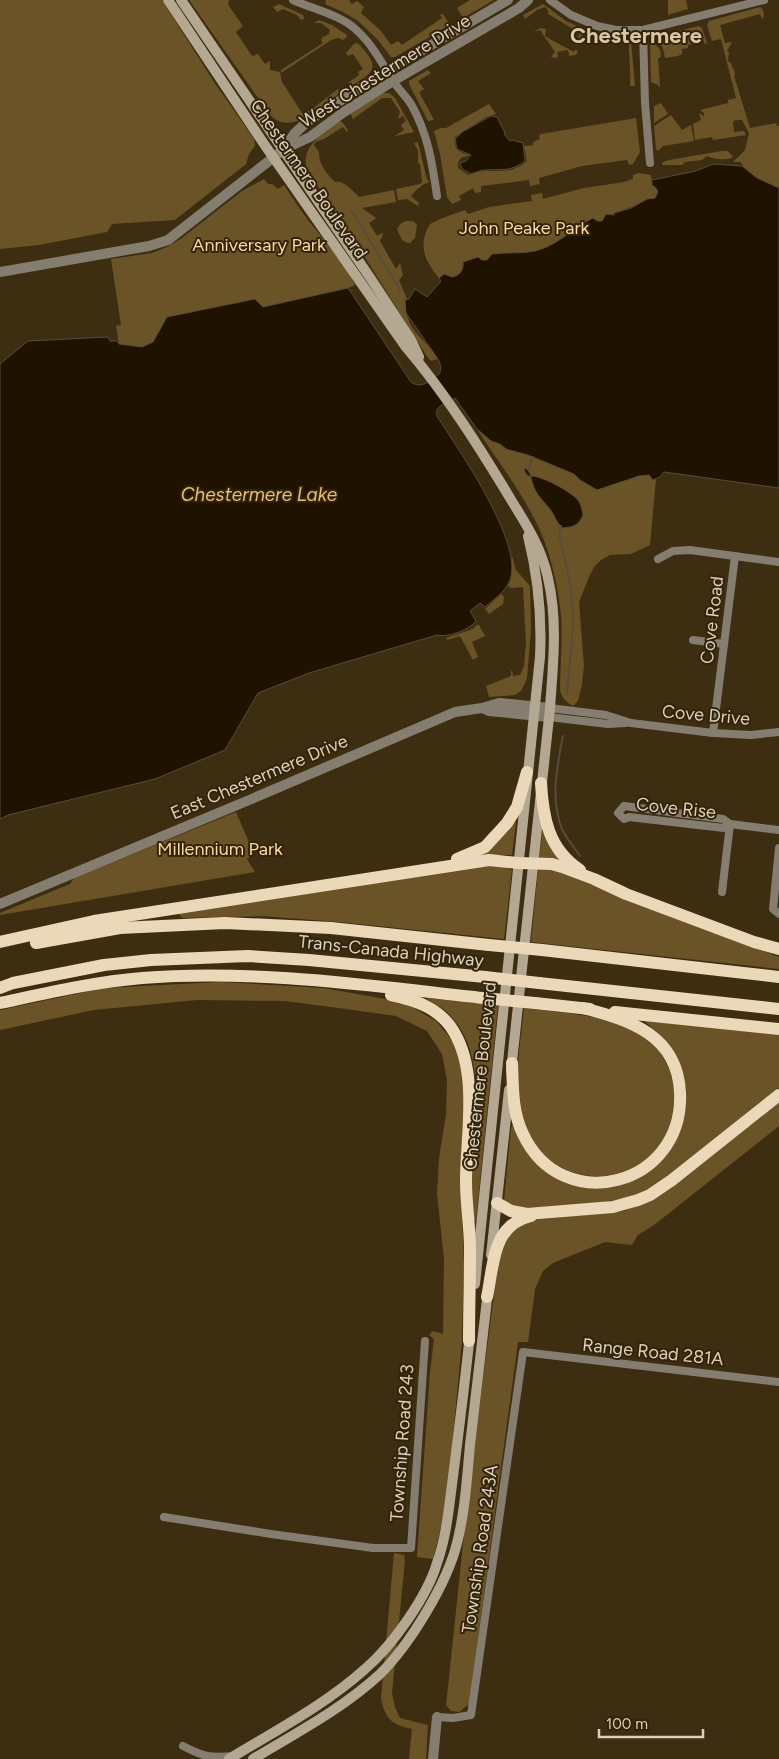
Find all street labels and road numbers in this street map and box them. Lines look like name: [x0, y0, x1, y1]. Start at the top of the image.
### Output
street label: West Chestermere Drive: [296, 9, 475, 133]
street label: Chestermere Boulevard: [246, 95, 372, 263]
street label: Cove Road: [696, 575, 728, 665]
street label: Cove Drive: [661, 700, 751, 730]
street label: East Chestermere Drive: [167, 730, 351, 824]
street label: Cove Rise: [635, 793, 717, 823]
street label: Trans-Canada Highway: [297, 930, 485, 972]
street label: Chestermere Boulevard: [459, 981, 501, 1171]
street label: Range Road 281A: [581, 1334, 725, 1370]
street label: Township Road 243: [386, 1364, 418, 1522]
street label: Township Road 243A: [457, 1463, 503, 1635]

